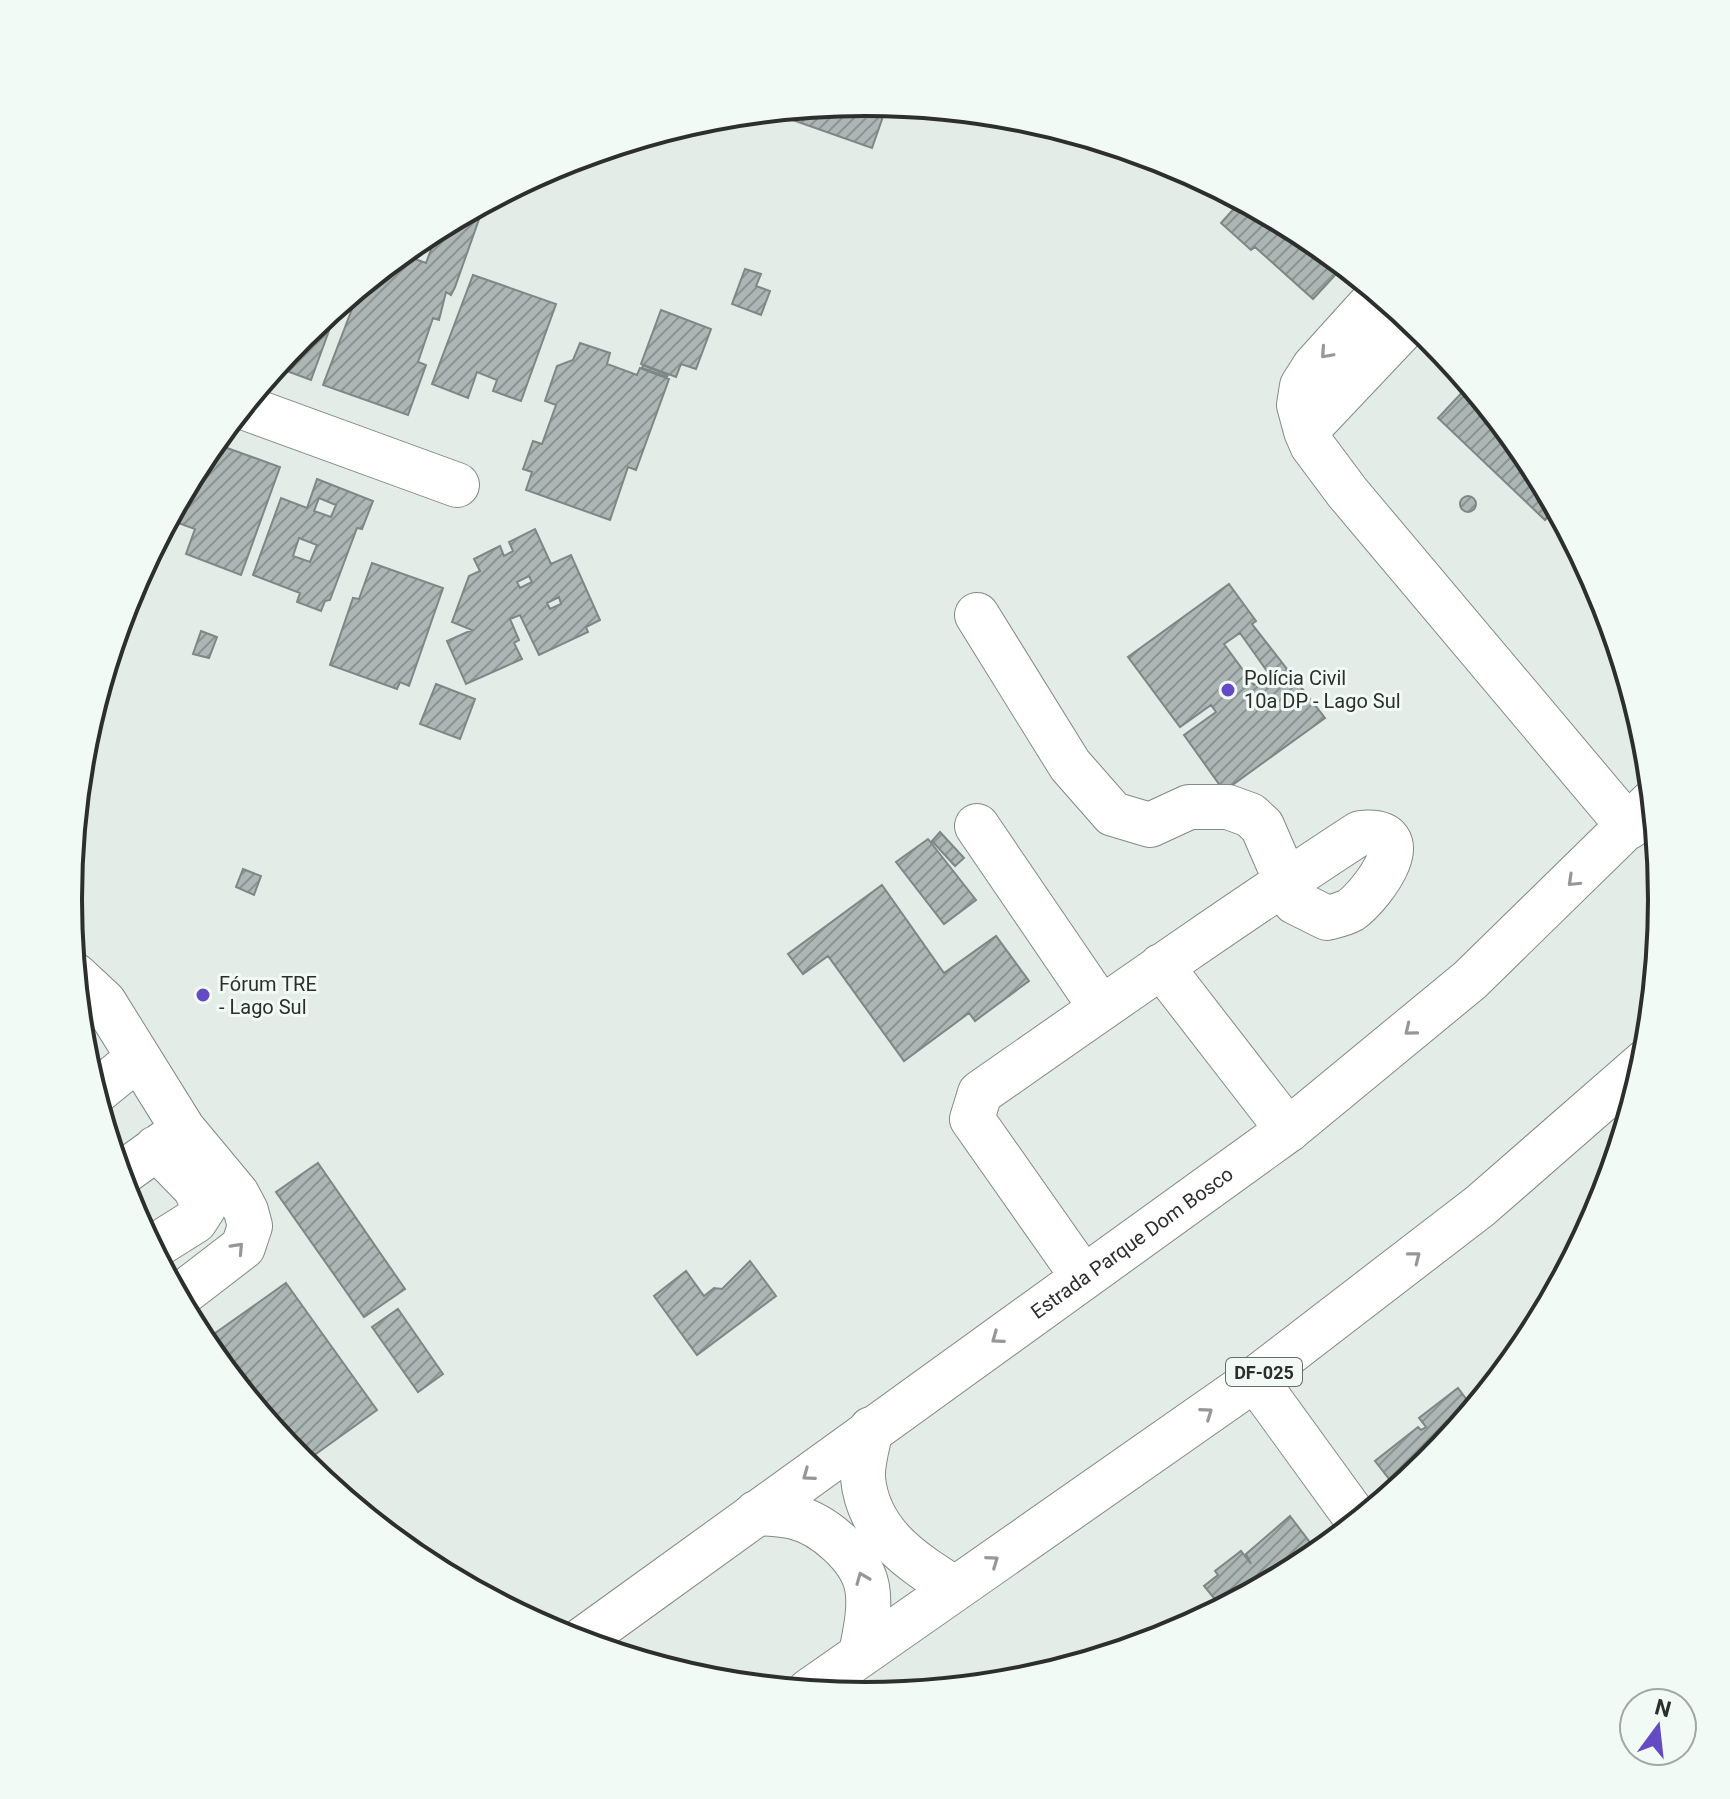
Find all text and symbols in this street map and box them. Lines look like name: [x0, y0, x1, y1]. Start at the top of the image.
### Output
one-way arrow: [1321, 344, 1336, 358]
place label: Polícia Civil 10a DP - Lago Sul: [1244, 666, 1401, 713]
marker: Polícia Civil 10a DP - Lago Sul: [1219, 681, 1237, 699]
one-way arrow: [1568, 872, 1582, 886]
place label: Fórum TRE - Lago Sul: [219, 972, 317, 1019]
marker: Fórum TRE - Lago Sul: [194, 986, 212, 1004]
one-way arrow: [1404, 1020, 1419, 1034]
street label: Estrada Parque Dom Bosco: [1026, 1162, 1238, 1324]
one-way arrow: [229, 1243, 243, 1257]
one-way arrow: [1406, 1252, 1421, 1266]
one-way arrow: [991, 1328, 1006, 1343]
road number: DF-025: [1226, 1358, 1302, 1386]
one-way arrow: [1198, 1408, 1212, 1423]
one-way arrow: [802, 1466, 817, 1480]
one-way arrow: [985, 1556, 999, 1571]
one-way arrow: [855, 1572, 872, 1586]
north arrow: [1618, 1687, 1698, 1767]
text: N: [1652, 1694, 1674, 1722]

